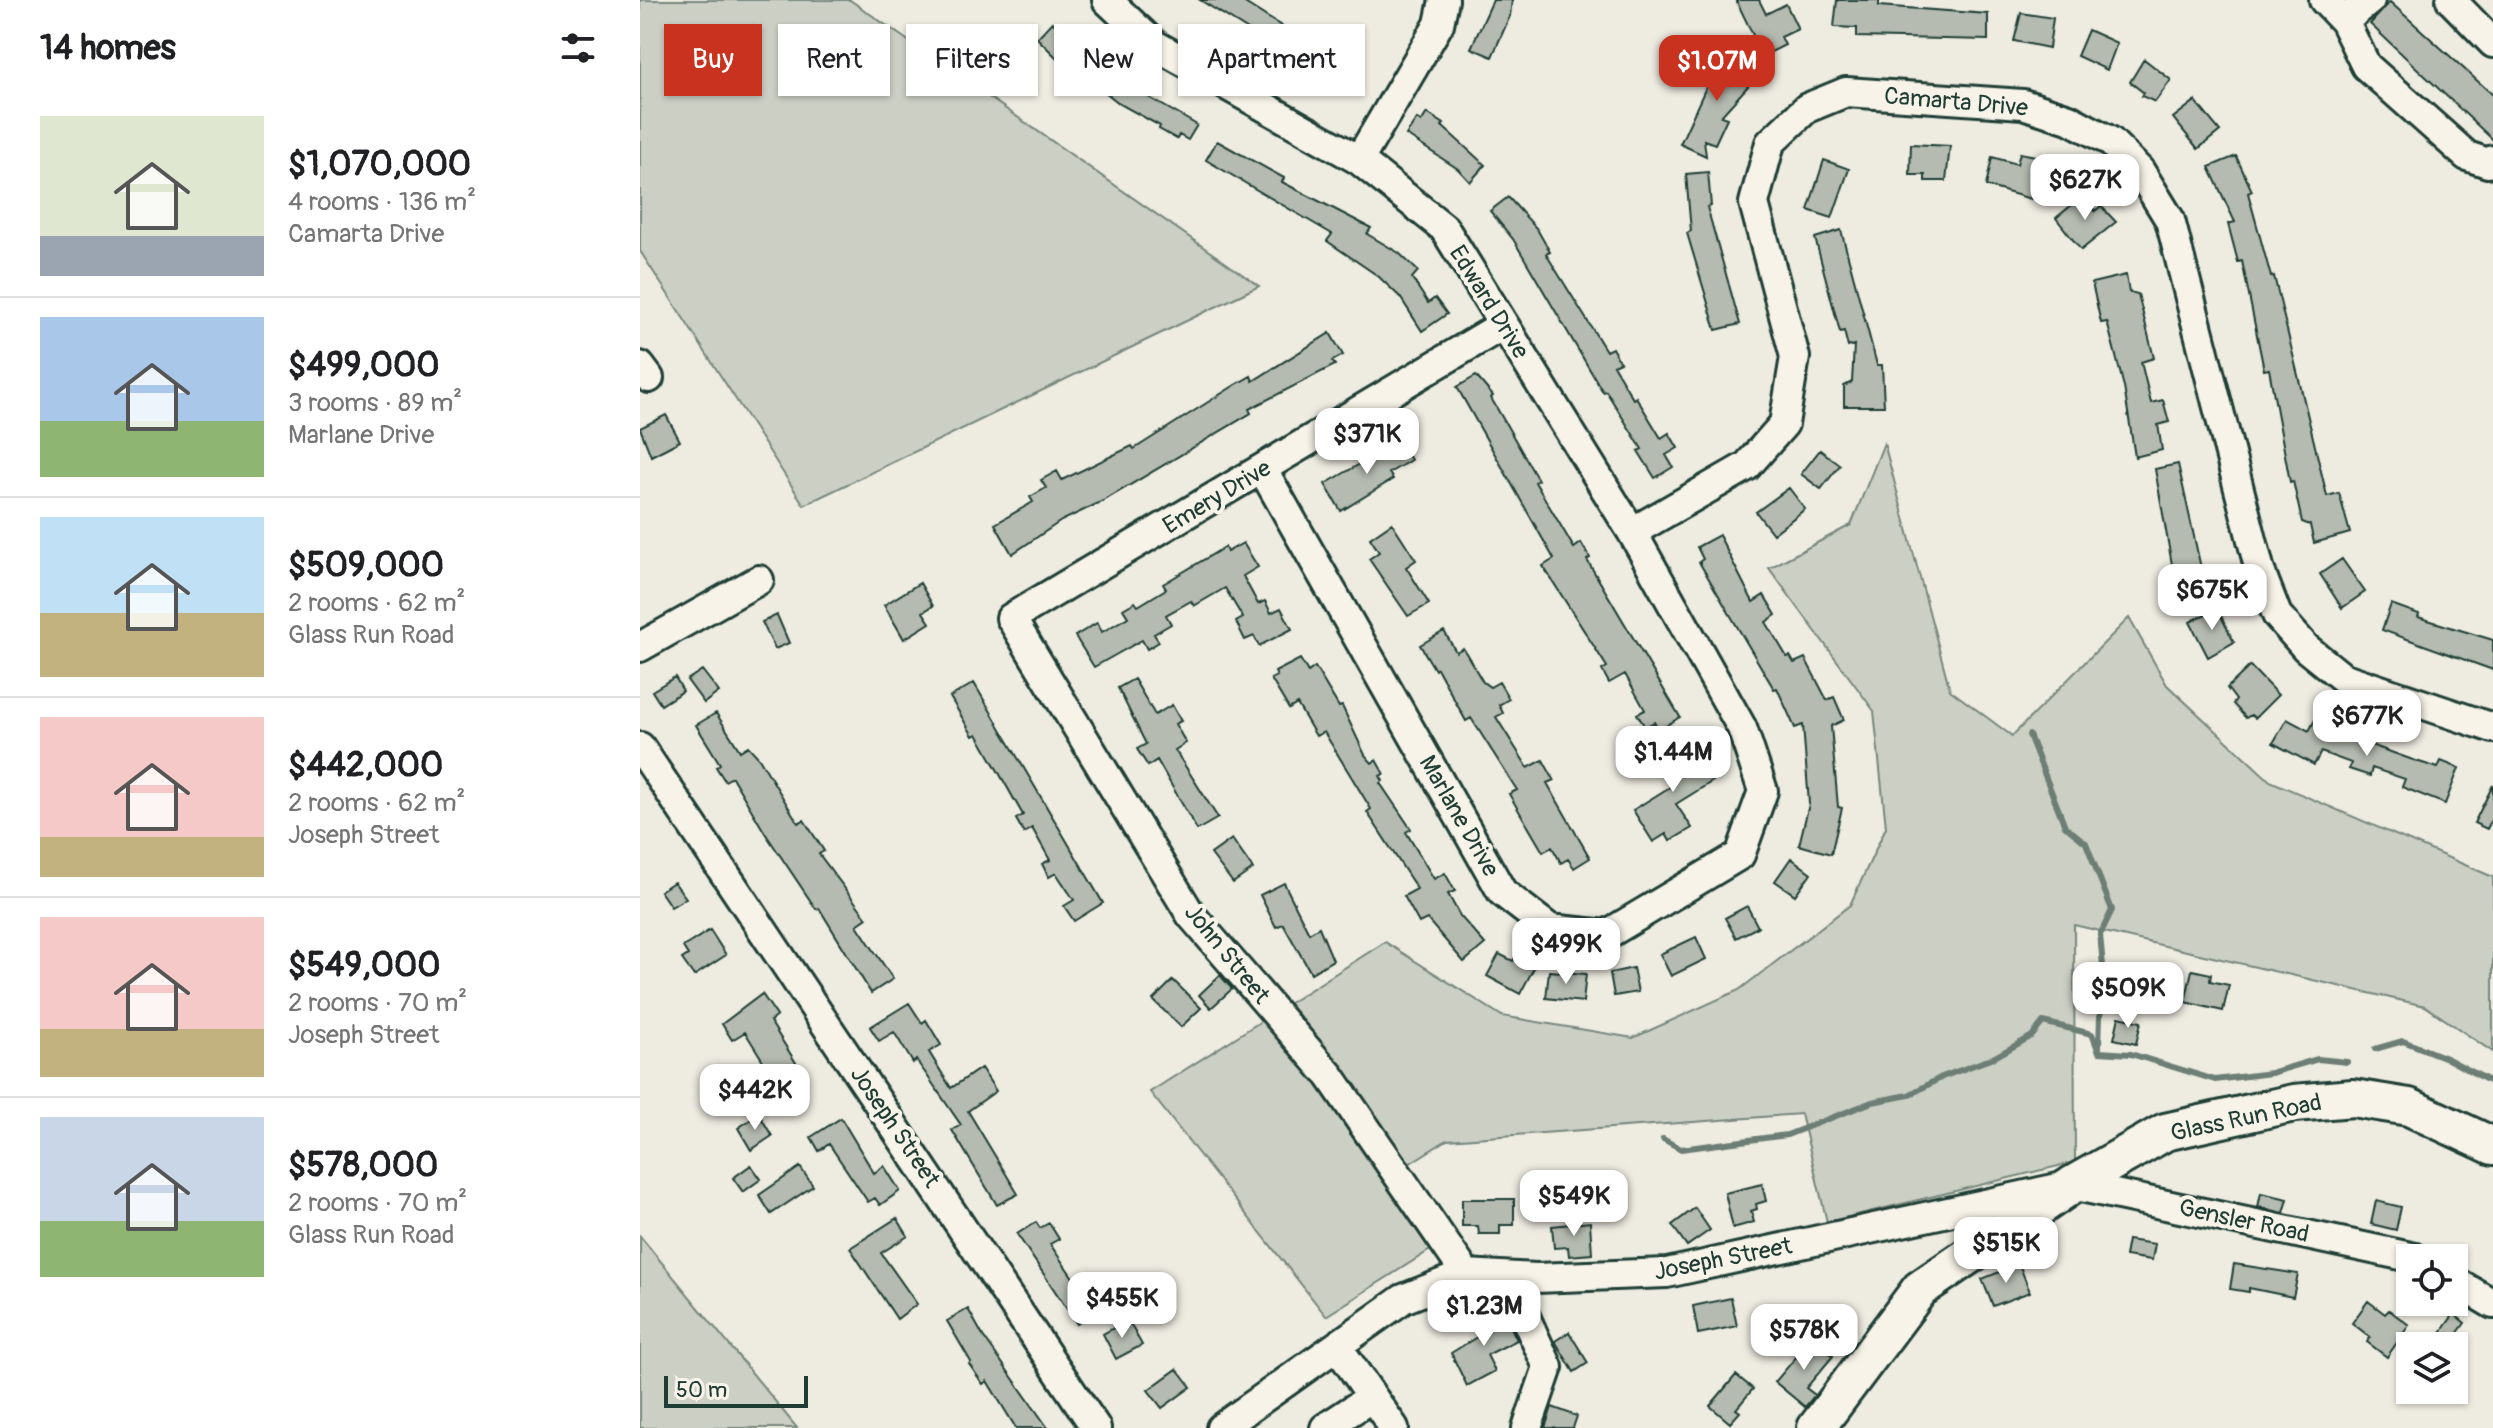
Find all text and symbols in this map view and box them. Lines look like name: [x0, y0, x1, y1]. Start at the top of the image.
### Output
chip: Buy: [664, 24, 762, 96]
chip: Rent: [778, 24, 890, 96]
chip: Filters: [906, 24, 1038, 96]
chip: New: [1054, 24, 1162, 96]
chip: Apartment: [1178, 24, 1365, 96]
icon: filters: [556, 26, 600, 70]
text: 14 homes: [40, 27, 176, 70]
pin: $1.07M: [1652, 35, 1782, 103]
text: $1.07M: [1677, 45, 1757, 77]
street label: Camarta Drive: [1883, 81, 2029, 123]
text: $1,070,000: [288, 143, 471, 186]
icon: home: [104, 148, 200, 244]
pin: $627K: [2029, 154, 2141, 222]
text: $627K: [2048, 164, 2122, 196]
text: 4 rooms · 136 m²: [288, 186, 476, 218]
text: Camarta Drive: [288, 218, 444, 250]
street label: Edward Drive: [1443, 240, 1535, 364]
text: $499,000: [288, 344, 439, 387]
icon: home: [104, 349, 200, 445]
text: 3 rooms · 89 m²: [288, 387, 462, 419]
pin: $371K: [1311, 408, 1423, 476]
text: $371K: [1333, 418, 1401, 450]
text: Marlane Drive: [288, 419, 434, 451]
street label: Emery Drive: [1158, 453, 1276, 541]
text: $509,000: [288, 544, 444, 587]
icon: home: [104, 549, 200, 645]
pin: $675K: [2156, 564, 2268, 632]
text: $675K: [2176, 574, 2248, 606]
text: 2 rooms · 62 m²: [288, 587, 465, 619]
text: Glass Run Road: [288, 619, 454, 651]
pin: $677K: [2311, 690, 2423, 758]
text: $677K: [2331, 700, 2403, 732]
pin: $1.44M: [1608, 726, 1738, 794]
text: $1.44M: [1634, 736, 1712, 768]
text: $442,000: [288, 744, 443, 787]
icon: home: [104, 749, 200, 845]
street label: Marlane Drive: [1413, 750, 1505, 882]
text: 2 rooms · 62 m²: [288, 787, 465, 819]
text: Joseph Street: [288, 819, 439, 851]
street label: John Street: [1178, 898, 1276, 1010]
pin: $499K: [1510, 918, 1622, 986]
text: $499K: [1530, 928, 1602, 960]
text: $549,000: [288, 944, 440, 987]
icon: home: [104, 949, 200, 1045]
pin: $509K: [2072, 962, 2184, 1030]
text: $509K: [2090, 972, 2166, 1004]
text: 2 rooms · 70 m²: [288, 987, 467, 1019]
text: Joseph Street: [288, 1019, 439, 1051]
street label: Joseph Street: [844, 1061, 946, 1193]
pin: $442K: [699, 1064, 811, 1132]
text: $442K: [718, 1074, 792, 1106]
street label: Glass Run Road: [2168, 1088, 2324, 1148]
text: $578,000: [288, 1144, 438, 1187]
icon: home: [104, 1149, 200, 1245]
pin: $549K: [1518, 1170, 1630, 1238]
text: $549K: [1538, 1180, 1610, 1212]
text: 2 rooms · 70 m²: [288, 1187, 467, 1219]
street label: Gensler Road: [2176, 1193, 2312, 1249]
pin: $515K: [1950, 1217, 2062, 1285]
text: Glass Run Road: [288, 1219, 454, 1251]
text: $515K: [1972, 1227, 2040, 1259]
street label: Joseph Street: [1652, 1231, 1795, 1287]
map controls: [2396, 1244, 2468, 1404]
button: locate: [2396, 1244, 2468, 1316]
pin: $455K: [1066, 1272, 1178, 1340]
pin: $1.23M: [1419, 1280, 1549, 1348]
text: $455K: [1085, 1282, 1159, 1314]
text: $1.23M: [1446, 1290, 1522, 1322]
pin: $578K: [1748, 1304, 1860, 1372]
text: $578K: [1769, 1314, 1839, 1346]
button: layers: [2396, 1332, 2468, 1404]
scale bar: [664, 1372, 808, 1408]
text: 50 m: [676, 1376, 727, 1404]

